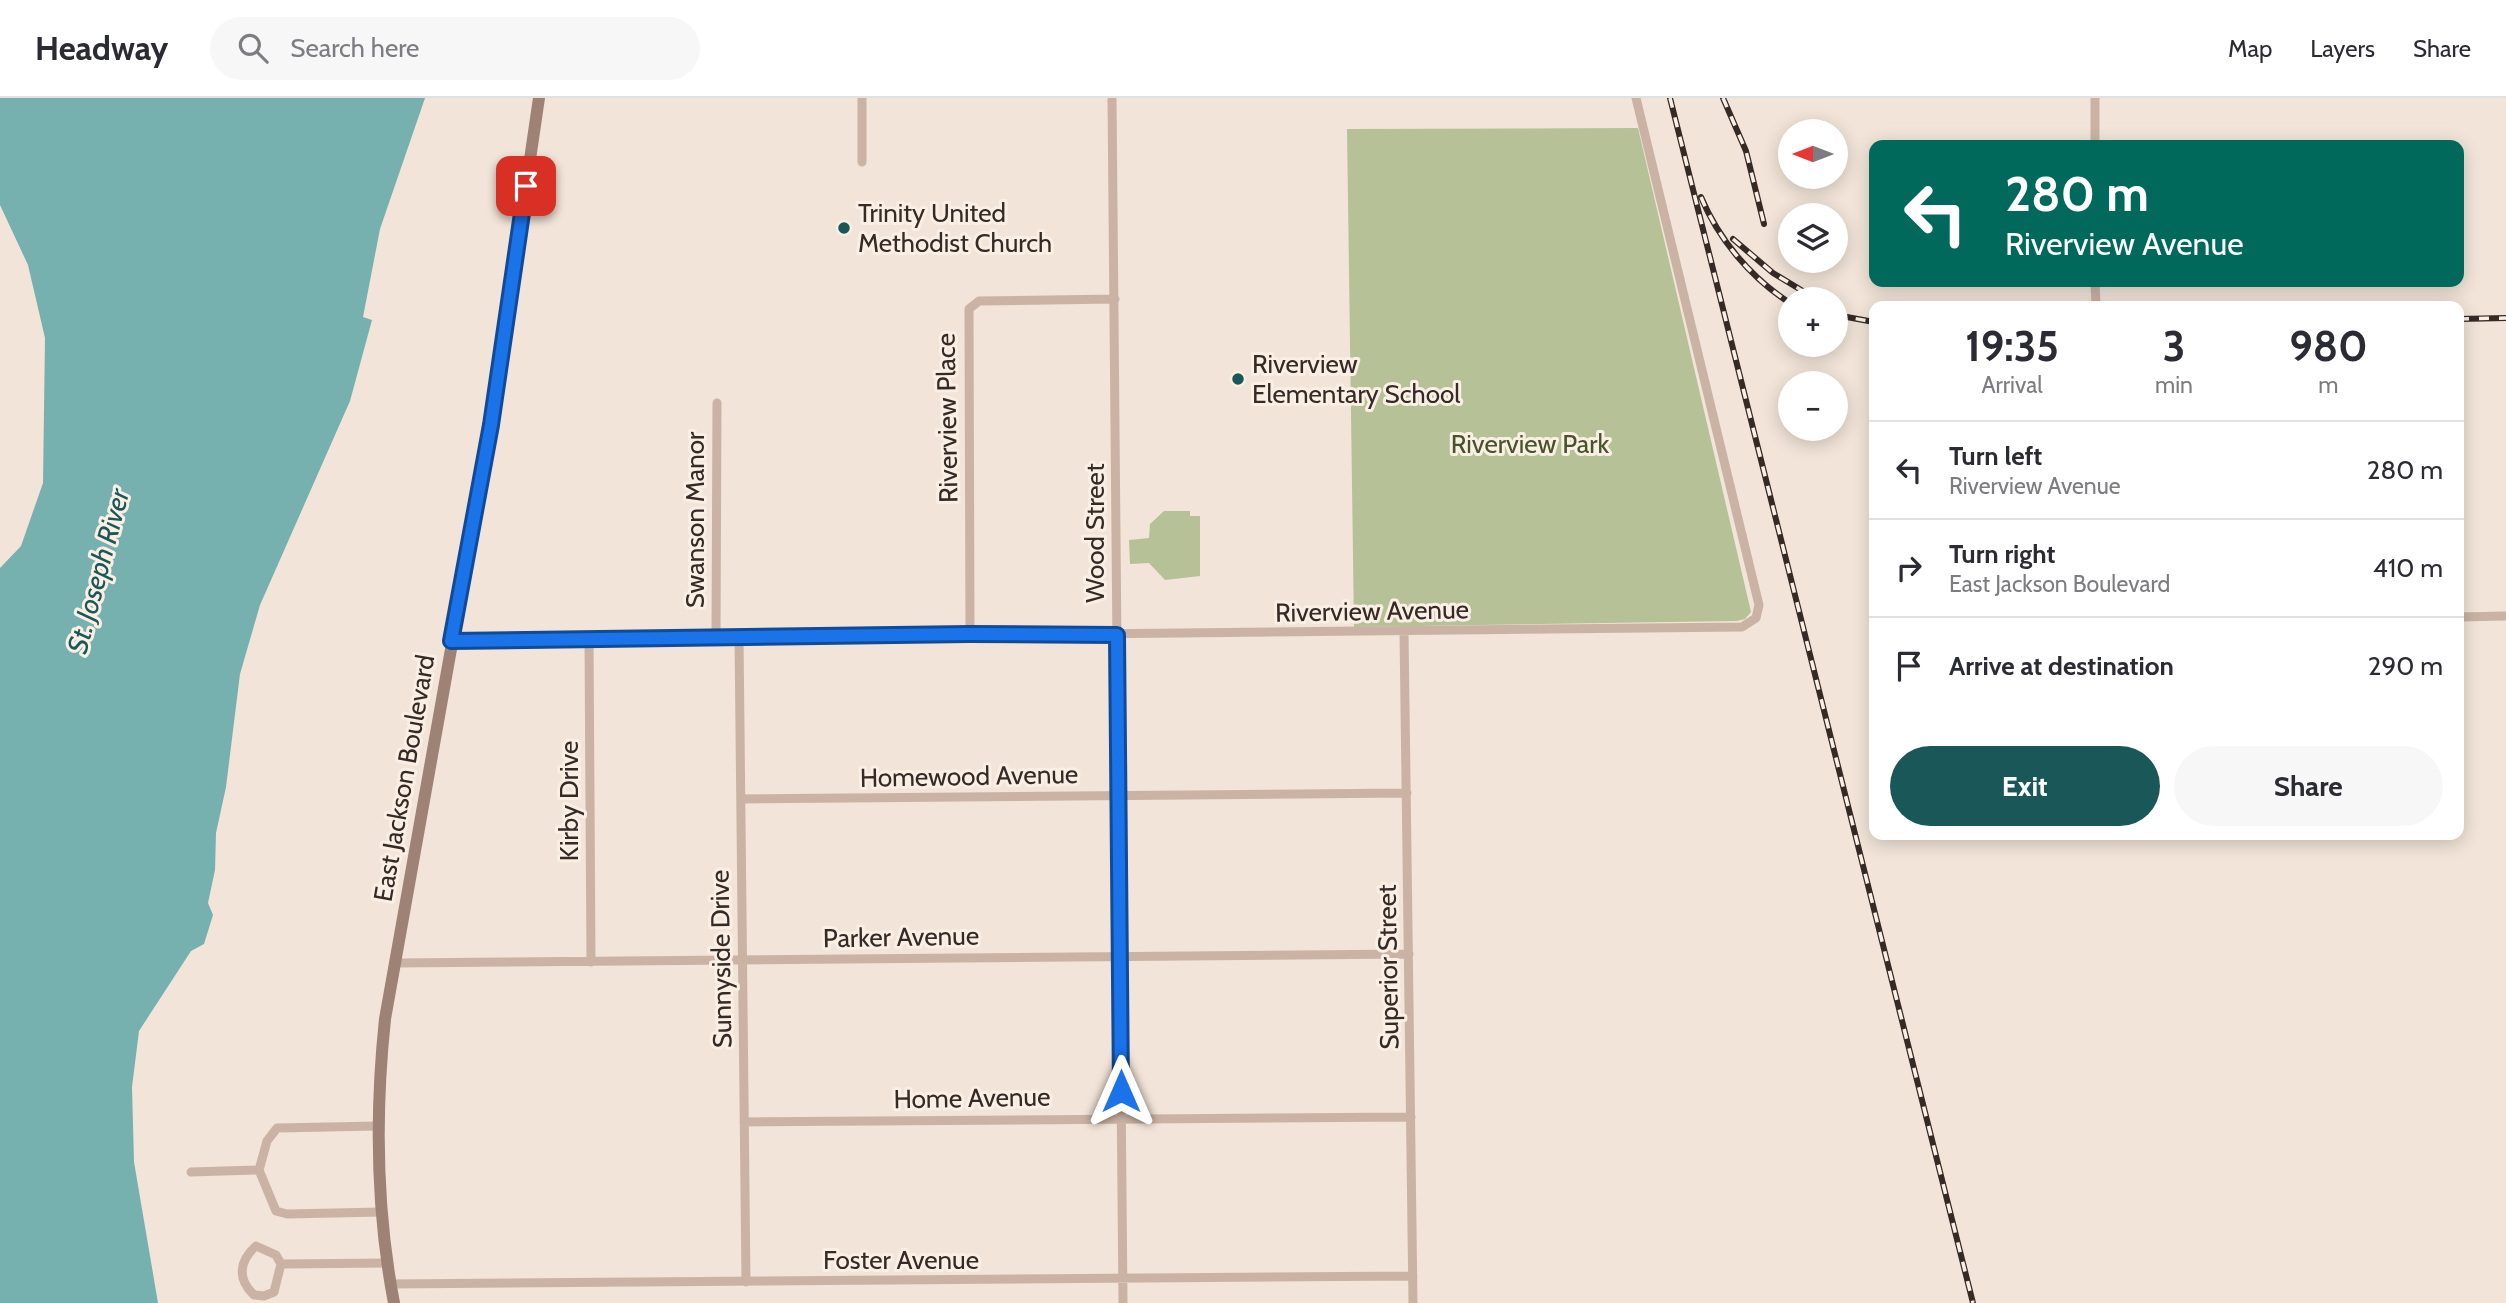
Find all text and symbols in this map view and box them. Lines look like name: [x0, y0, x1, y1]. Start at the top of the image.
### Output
search box: [210, 17, 700, 80]
text: Headway: [35, 28, 168, 68]
icon: search: [234, 29, 272, 67]
text: Search here: [290, 32, 419, 64]
text: Map: [2228, 34, 2272, 63]
text: Layers: [2310, 34, 2375, 63]
text: Share: [2413, 34, 2471, 63]
north arrow: [1778, 119, 1848, 189]
map controls: [1778, 119, 1848, 441]
pin: [496, 156, 556, 216]
text: 280 m: [2005, 164, 2149, 223]
icon: arrive: [507, 167, 545, 205]
icon: left: [1890, 168, 1981, 259]
place label: Trinity United Methodist Church: [858, 197, 1052, 259]
button: layers: [1778, 203, 1848, 273]
marker: Trinity United Methodist Church: [836, 220, 852, 236]
text: Riverview Avenue: [2005, 224, 2244, 263]
button: +: [1778, 287, 1848, 357]
text: 19:35: [1965, 320, 2059, 372]
text: 3: [2163, 320, 2185, 372]
text: 980: [2289, 320, 2368, 372]
street label: Riverview Place: [930, 333, 964, 503]
place label: Riverview Elementary School: [1252, 348, 1460, 410]
marker: Riverview Elementary School: [1230, 371, 1246, 387]
button: −: [1778, 371, 1848, 441]
text: Arrival: [1981, 371, 2043, 399]
text: min: [2155, 371, 2193, 399]
text: m: [2318, 371, 2339, 399]
park label: Riverview Park: [1451, 428, 1609, 460]
street label: Swanson Manor: [679, 431, 711, 608]
text: Turn left: [1949, 440, 2042, 472]
icon: left: [1890, 451, 1928, 489]
text: 280 m: [2367, 454, 2443, 486]
street label: Wood Street: [1079, 463, 1111, 603]
text: Riverview Avenue: [1949, 472, 2121, 500]
water label: St. Joseph River: [60, 484, 137, 657]
text: Turn right: [1949, 538, 2055, 570]
icon: right: [1890, 549, 1928, 587]
text: 410 m: [2373, 552, 2443, 584]
text: East Jackson Boulevard: [1949, 570, 2170, 598]
street label: Riverview Avenue: [1275, 593, 1469, 629]
icon: arrive: [1890, 647, 1928, 685]
text: Arrive at destination: [1949, 650, 2174, 682]
text: 290 m: [2368, 650, 2443, 682]
street label: East Jackson Boulevard: [367, 652, 441, 904]
street label: Kirby Drive: [553, 741, 585, 861]
button: Exit: [1890, 746, 2160, 826]
button: Share: [2174, 746, 2443, 826]
street label: Homewood Avenue: [860, 758, 1078, 794]
street label: Sunnyside Drive: [703, 869, 739, 1049]
street label: Superior Street: [1371, 884, 1405, 1050]
street label: Parker Avenue: [823, 920, 979, 954]
position arrow: [1084, 1054, 1158, 1128]
street label: Home Avenue: [893, 1081, 1051, 1115]
street label: Foster Avenue: [823, 1244, 979, 1276]

